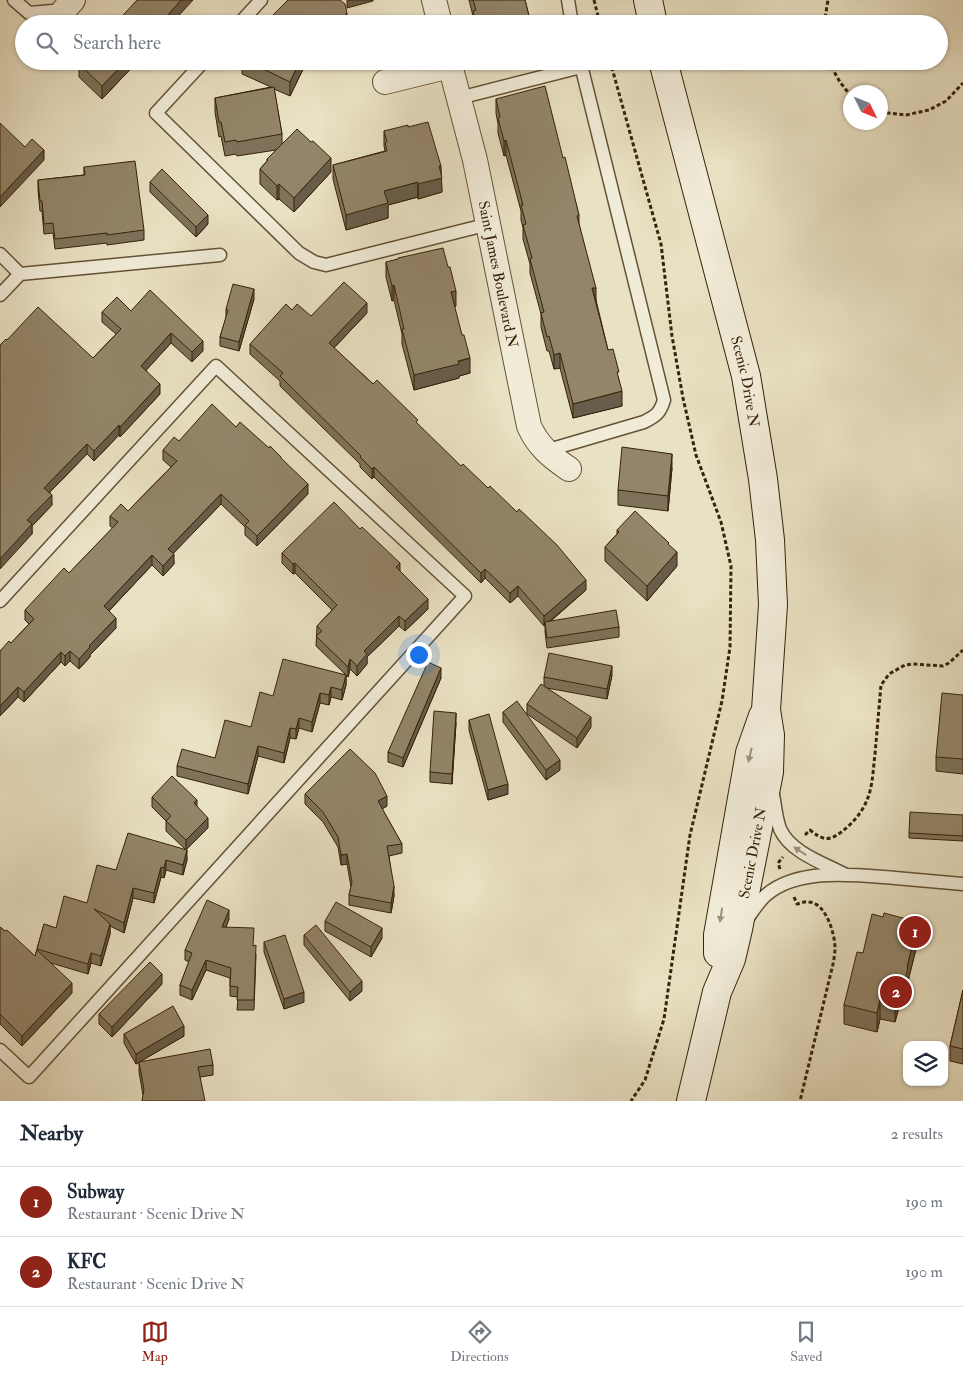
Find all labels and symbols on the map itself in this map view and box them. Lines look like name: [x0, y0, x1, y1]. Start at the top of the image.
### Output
north arrow: [843, 85, 888, 130]
street label: Saint James Boulevard N: [474, 199, 522, 350]
street label: Scenic Drive N: [726, 334, 764, 429]
your location: [406, 642, 432, 668]
one-way arrow: [746, 748, 754, 763]
street label: Scenic Drive N: [735, 805, 771, 900]
one-way arrow: [794, 847, 807, 856]
one-way arrow: [717, 908, 725, 924]
pin: 1: [899, 913, 931, 951]
pin: 2: [880, 973, 912, 1011]

